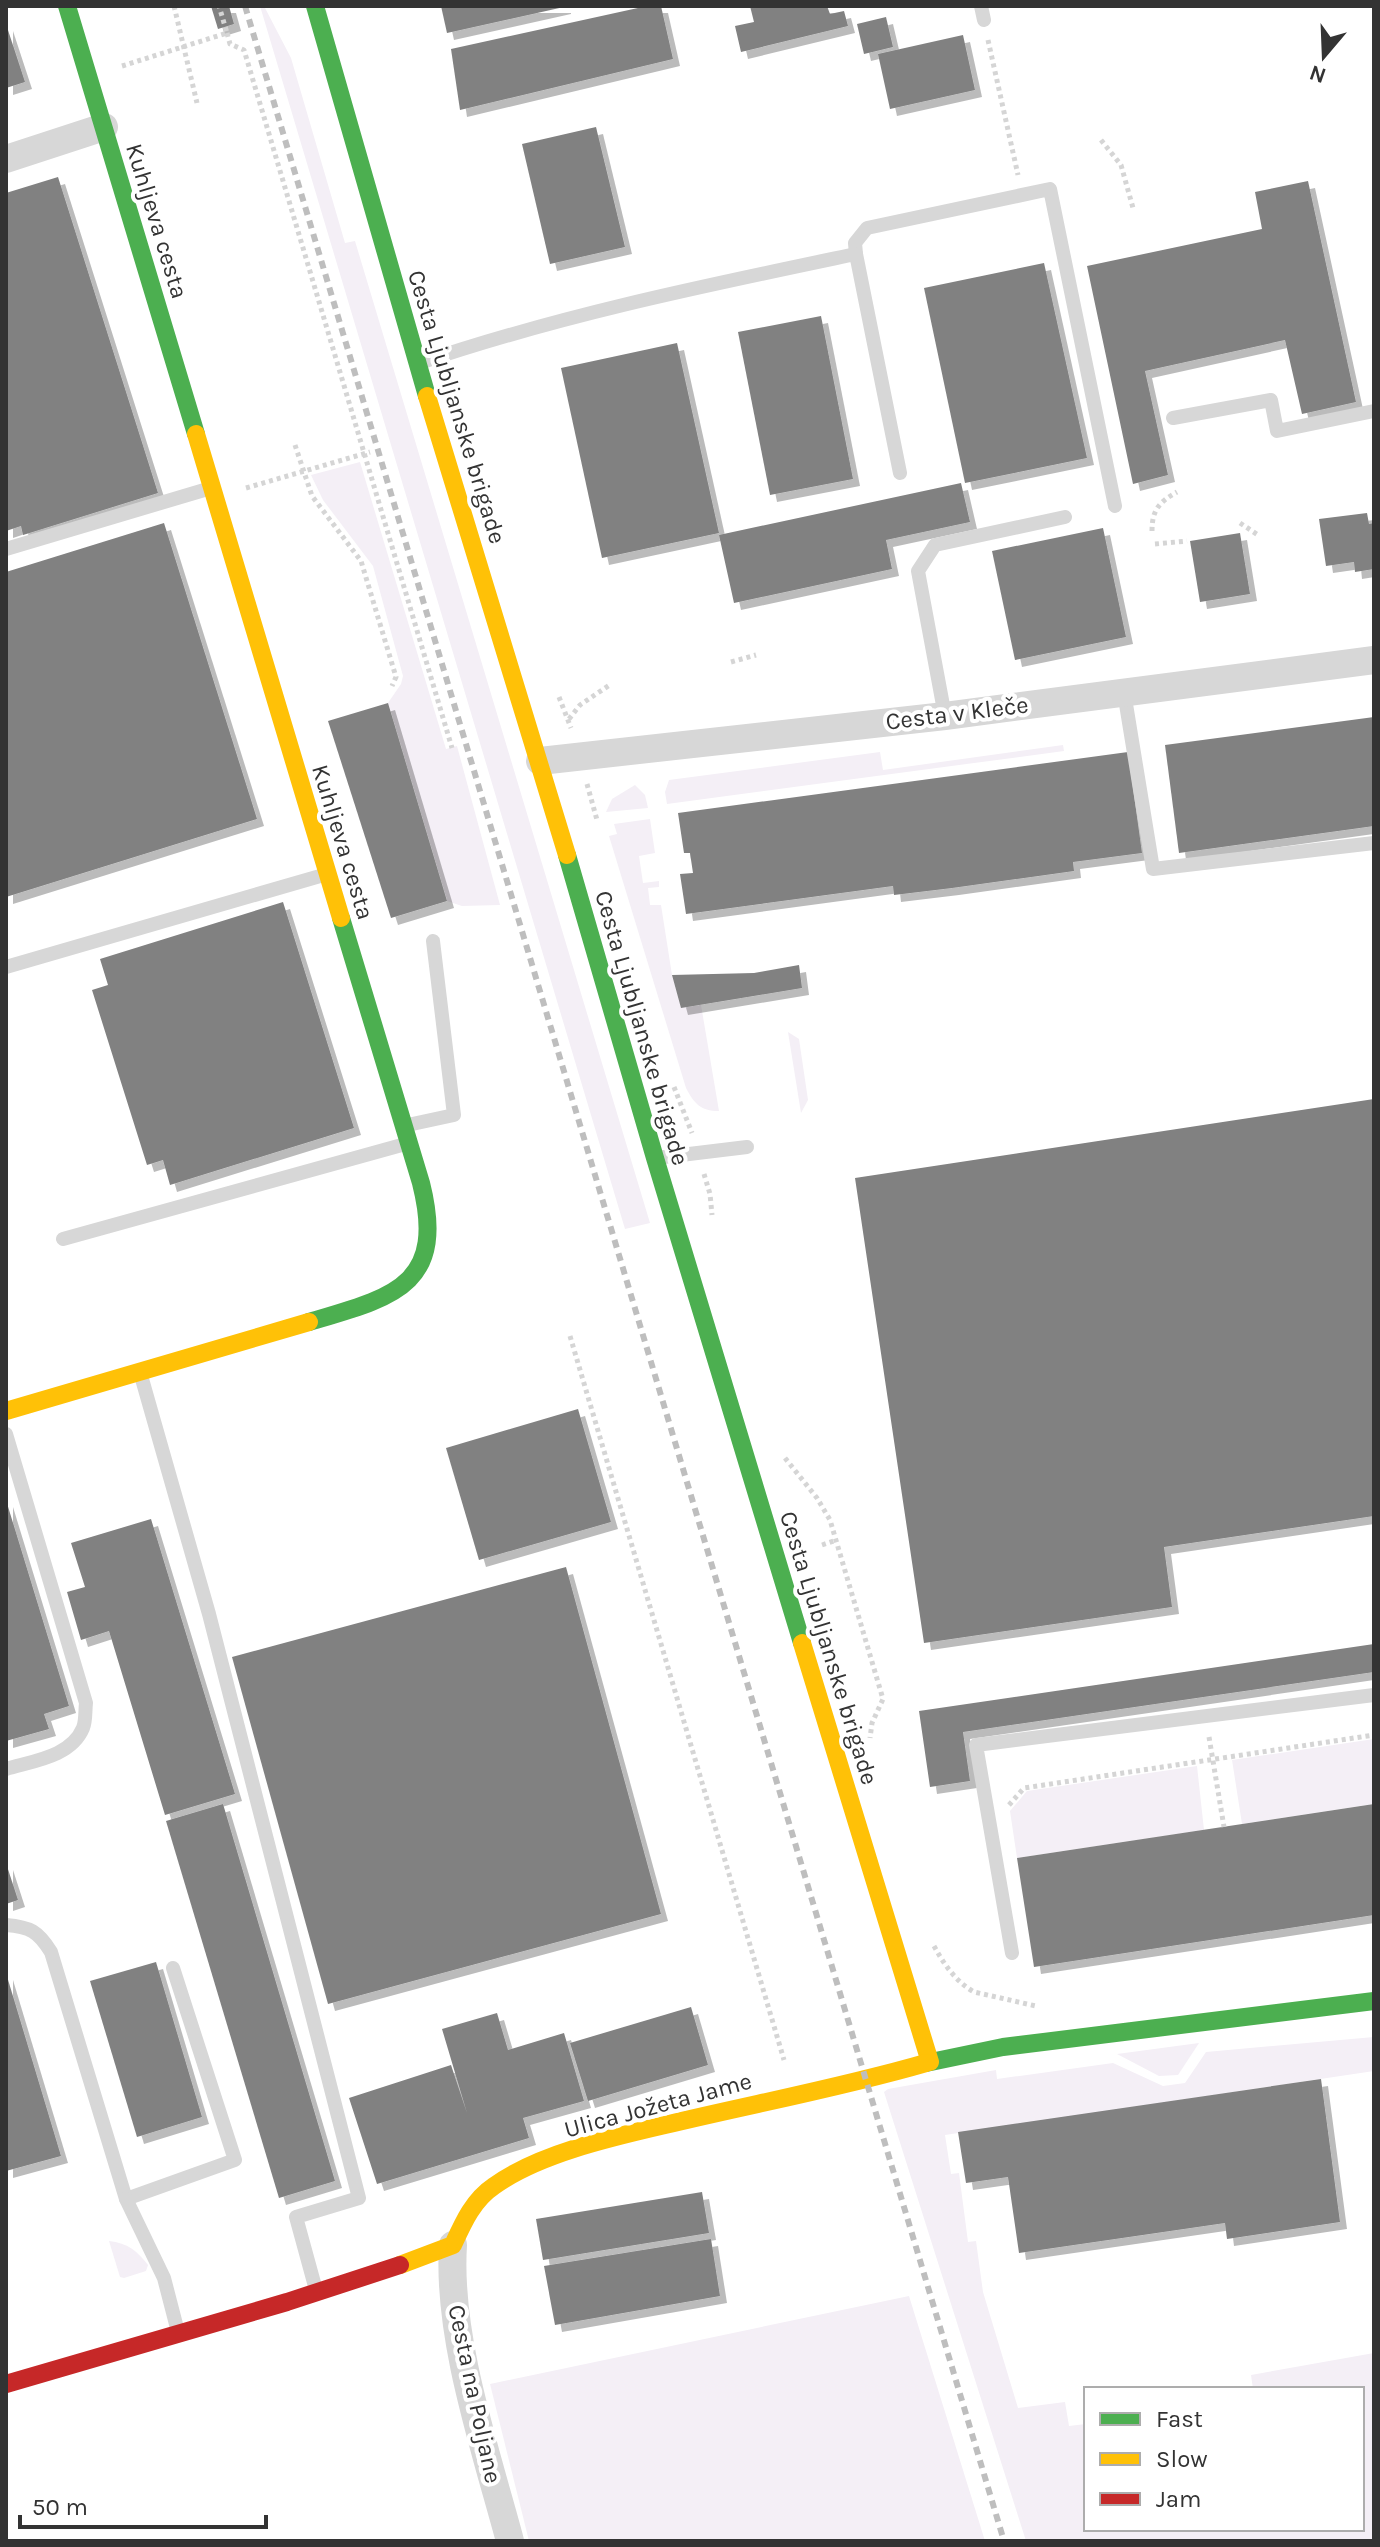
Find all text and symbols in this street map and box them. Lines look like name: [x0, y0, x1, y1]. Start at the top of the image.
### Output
north arrow: [1284, 16, 1364, 96]
text: N: [1306, 59, 1330, 89]
street label: Kuhljeva cesta: [120, 140, 194, 302]
street label: Cesta Ljubljanske brigade: [402, 267, 512, 547]
street label: Cesta v Kleče: [884, 690, 1030, 736]
street label: Kuhljeva cesta: [306, 761, 380, 923]
street label: Cesta Ljubljanske brigade: [589, 887, 695, 1169]
street label: Cesta Ljubljanske brigade: [774, 1508, 884, 1788]
street label: Ulica Jožeta Jame: [561, 2067, 755, 2143]
street label: Cesta na Poljane: [442, 2302, 508, 2486]
legend: [1084, 2387, 1364, 2531]
text: Fast: [1156, 2405, 1203, 2433]
text: Slow: [1156, 2445, 1208, 2473]
scale bar: [20, 2479, 266, 2529]
text: Jam: [1156, 2485, 1201, 2513]
text: 50 m: [32, 2493, 88, 2521]

